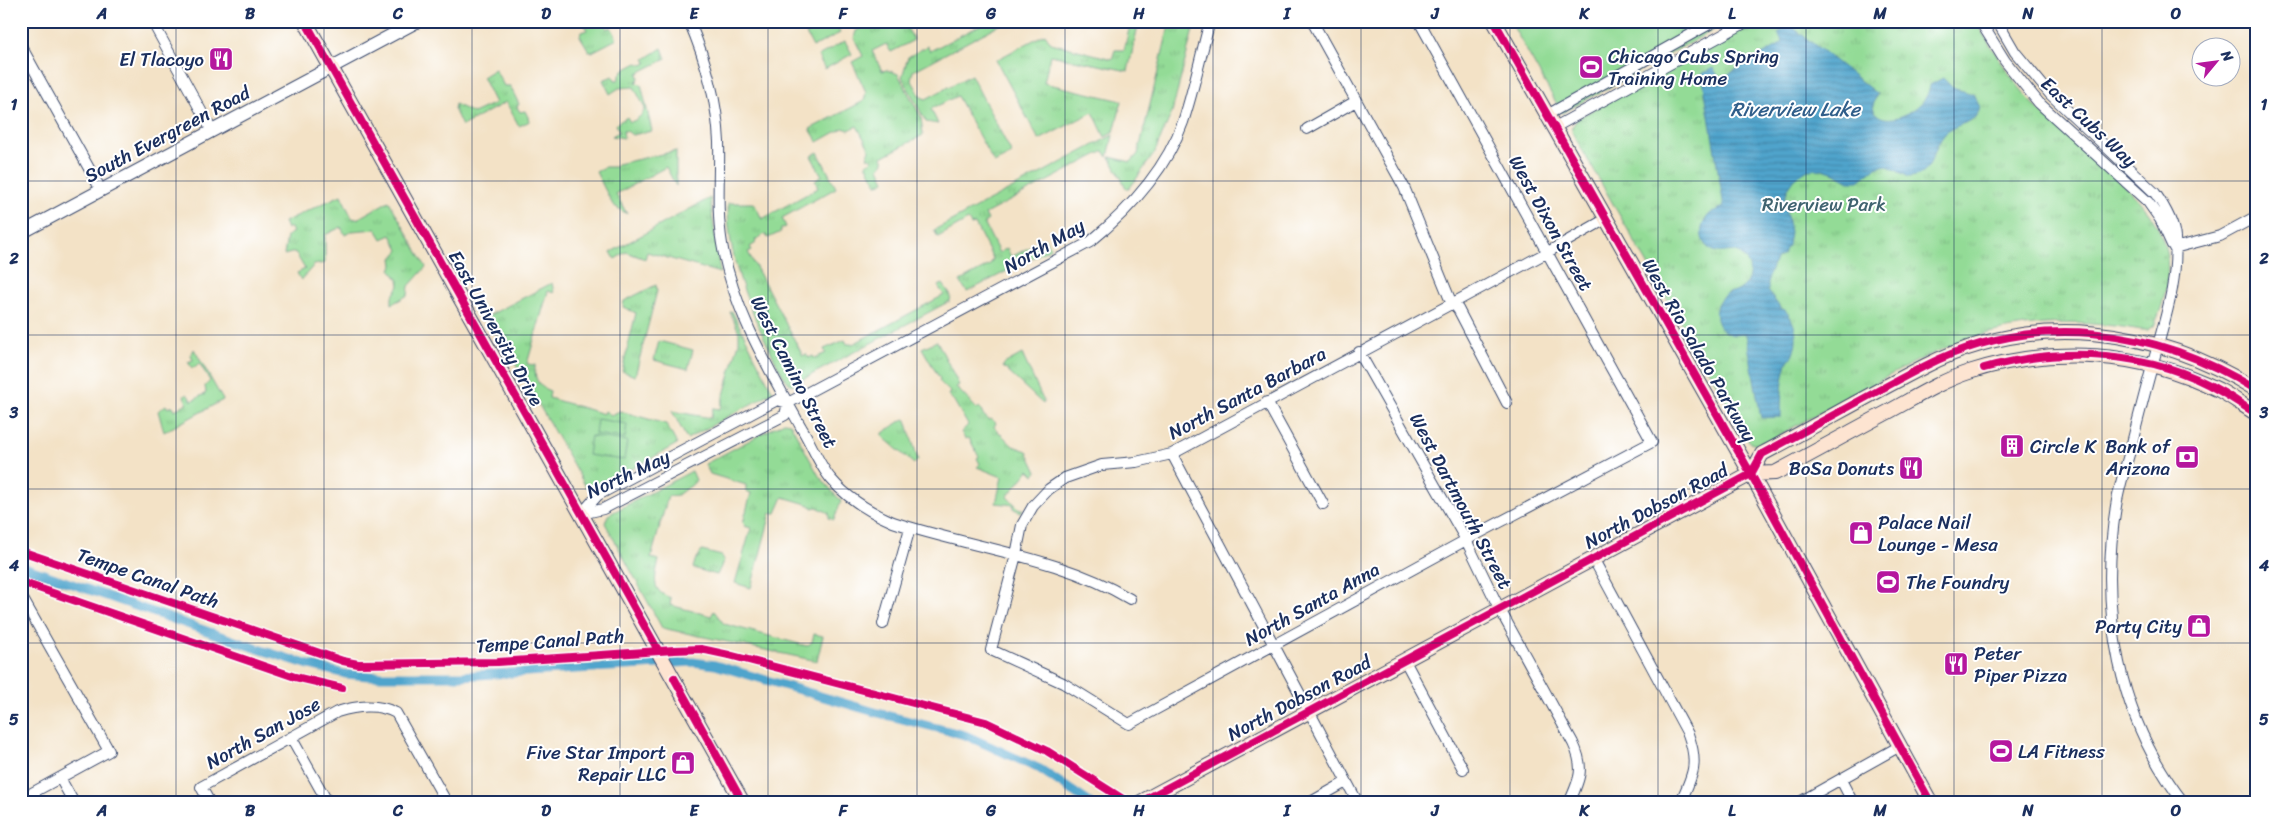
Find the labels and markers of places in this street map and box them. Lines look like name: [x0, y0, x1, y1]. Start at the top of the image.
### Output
place label: Chicago Cubs Spring Training Home: [1608, 40, 1779, 95]
place label: El Tlacoyo: [119, 43, 204, 76]
restaurant icon: El Tlacoyo: [208, 46, 234, 72]
sports icon: Chicago Cubs Spring Training Home: [1578, 54, 1604, 80]
place label: Circle K: [2030, 430, 2097, 463]
place label: Bank of Arizona: [2105, 430, 2172, 485]
building icon: Circle K: [1999, 433, 2025, 459]
bank icon: Bank of Arizona: [2174, 444, 2200, 470]
place label: BoSa Donuts: [1789, 452, 1894, 485]
restaurant icon: BoSa Donuts: [1898, 455, 1924, 481]
place label: Palace Nail Lounge - Mesa: [1878, 506, 1998, 561]
shop icon: Palace Nail Lounge - Mesa: [1848, 520, 1874, 546]
place label: The Foundry: [1906, 566, 2009, 599]
sports icon: The Foundry: [1875, 569, 1901, 595]
place label: Party City: [2095, 610, 2182, 643]
shop icon: Party City: [2186, 613, 2212, 639]
place label: Peter Piper Pizza: [1974, 637, 2068, 692]
restaurant icon: Peter Piper Pizza: [1943, 651, 1969, 677]
place label: LA Fitness: [2018, 735, 2105, 768]
place label: Five Star Import Repair LLC: [526, 736, 667, 791]
sports icon: LA Fitness: [1988, 738, 2014, 764]
shop icon: Five Star Import Repair LLC: [670, 750, 696, 776]

